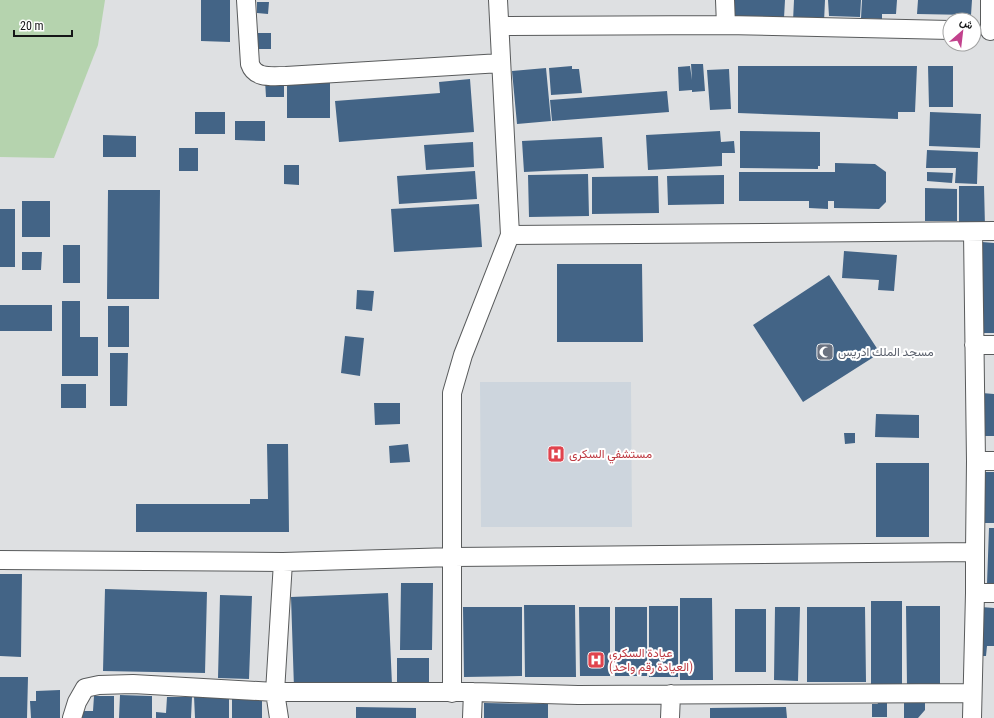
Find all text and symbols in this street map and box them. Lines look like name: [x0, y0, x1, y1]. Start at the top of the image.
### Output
scale bar: [14, 12, 72, 38]
north arrow: [942, 12, 982, 52]
text: ش: [958, 15, 975, 32]
text: 20 m: [20, 19, 44, 33]
mosque icon: مسجد الملك ادريس: [815, 342, 835, 362]
place label: مسجد الملك ادريس: [838, 345, 934, 360]
hospital icon: مستشفي السكرى: [546, 444, 566, 464]
place label: مستشفي السكرى: [569, 447, 652, 464]
place label: عيادة السكري (العيادة رقم واحد): [609, 646, 693, 675]
hospital icon: عيادة السكري (العيادة رقم واحد): [586, 650, 606, 670]

